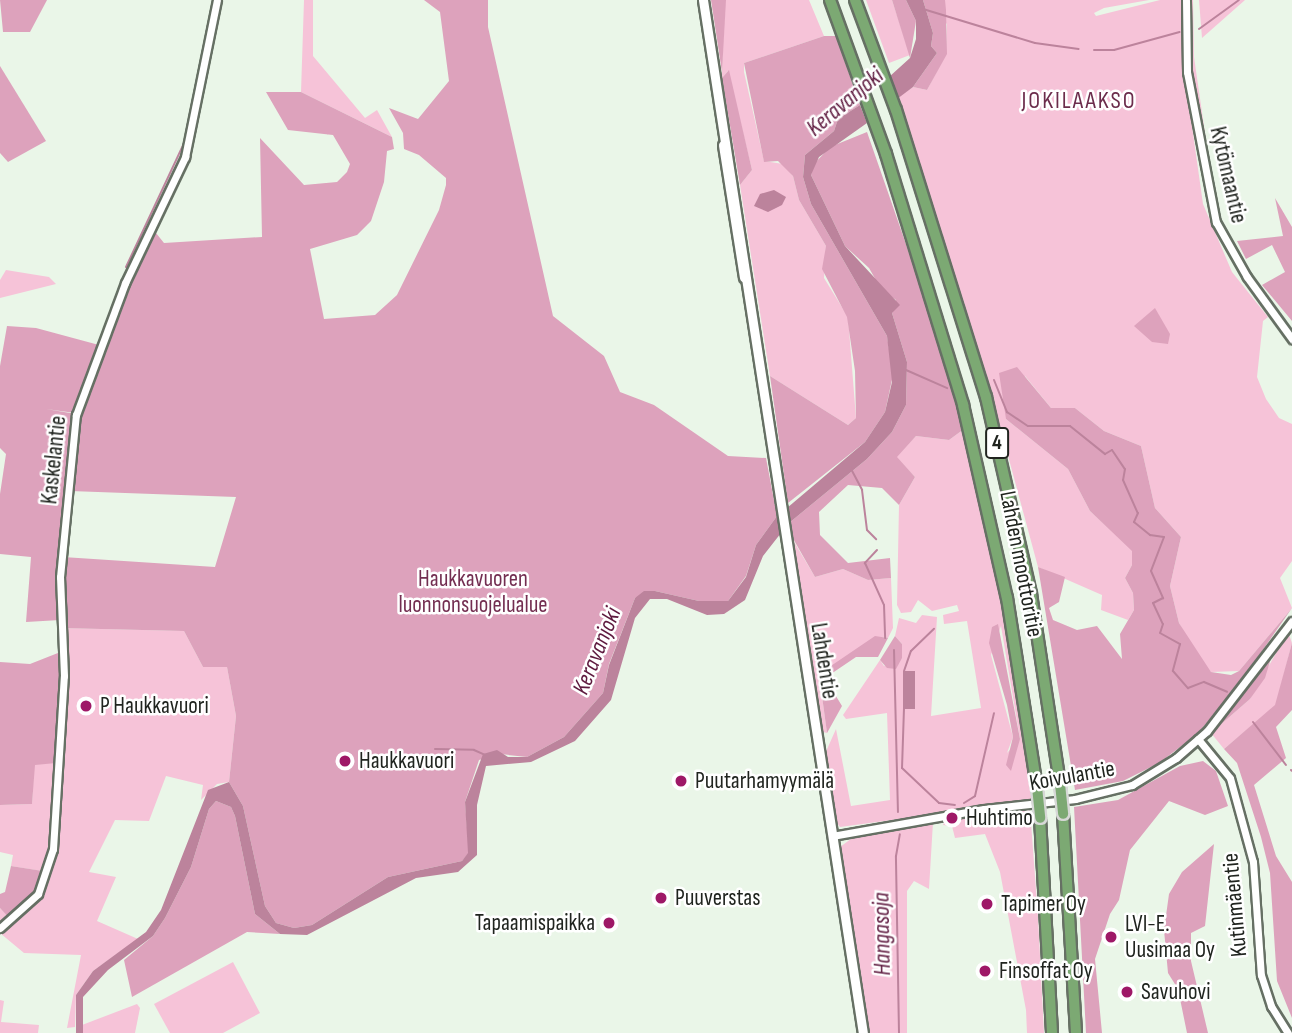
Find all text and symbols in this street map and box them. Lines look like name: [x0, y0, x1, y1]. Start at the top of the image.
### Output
water label: Keravanjoki: [801, 62, 889, 142]
district label: JOKILAAKSO: [1023, 87, 1135, 115]
street label: Kytömaantie: [1203, 124, 1253, 226]
street label: Kaskelantie: [36, 414, 72, 506]
road number: 4: [985, 426, 1009, 460]
street label: Lahden moottoritie: [993, 489, 1049, 639]
park label: Haukkavuoren luonnonsuojelualue: [398, 565, 548, 619]
water label: Keravanjoki: [567, 603, 627, 699]
street label: Lahdentie: [804, 621, 844, 701]
place label: P Haukkavuori: [100, 692, 209, 720]
marker: P Haukkavuori: [78, 698, 94, 714]
place label: Haukkavuori: [359, 747, 454, 775]
marker: Haukkavuori: [337, 753, 353, 769]
street label: Koivulantie: [1027, 755, 1117, 797]
place label: Puutarhamyymälä: [695, 767, 834, 795]
marker: Puutarhamyymälä: [673, 773, 689, 789]
place label: Huhtimo: [966, 804, 1033, 832]
marker: Huhtimo: [944, 810, 960, 826]
street label: Kutinmäentie: [1217, 852, 1253, 958]
place label: Puuverstas: [675, 884, 760, 912]
marker: Puuverstas: [653, 890, 669, 906]
place label: Tapimer Oy: [1001, 890, 1086, 918]
water label: Hangasoja: [867, 892, 897, 976]
marker: Tapimer Oy: [979, 896, 995, 912]
place label: Tapaamispaikka: [475, 909, 595, 937]
place label: LVI-E. Uusimaa Oy: [1125, 910, 1215, 964]
marker: Tapaamispaikka: [601, 915, 617, 931]
marker: LVI-E. Uusimaa Oy: [1103, 929, 1119, 945]
place label: Finsoffat Oy: [999, 957, 1093, 985]
marker: Finsoffat Oy: [977, 963, 993, 979]
place label: Savuhovi: [1141, 978, 1210, 1006]
marker: Savuhovi: [1119, 984, 1135, 1000]

